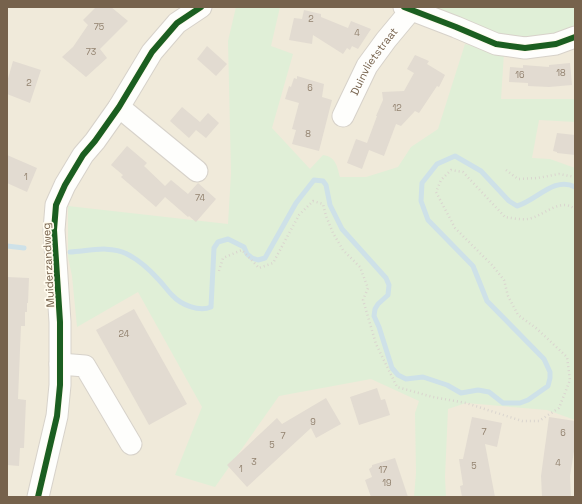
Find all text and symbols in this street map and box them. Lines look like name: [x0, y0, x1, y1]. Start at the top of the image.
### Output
house number: 2: [308, 13, 314, 25]
house number: 75: [94, 21, 104, 33]
street label: Duinvlietstraat: [347, 24, 401, 97]
house number: 4: [354, 27, 360, 39]
house number: 73: [86, 46, 96, 58]
house number: 18: [556, 67, 566, 79]
house number: 16: [515, 69, 525, 81]
house number: 2: [26, 77, 32, 89]
house number: 6: [307, 82, 313, 94]
house number: 12: [392, 102, 402, 114]
house number: 8: [305, 128, 311, 140]
house number: 1: [24, 171, 28, 183]
house number: 74: [195, 192, 205, 204]
street label: Muiderzandweg: [39, 222, 57, 308]
house number: 24: [119, 328, 130, 340]
house number: 9: [310, 416, 316, 428]
house number: 7: [481, 426, 487, 438]
house number: 6: [560, 427, 566, 439]
house number: 7: [280, 430, 286, 442]
house number: 5: [269, 439, 275, 451]
house number: 3: [251, 456, 257, 468]
house number: 4: [555, 457, 561, 469]
house number: 5: [471, 460, 477, 472]
house number: 1: [239, 463, 243, 475]
house number: 17: [379, 464, 387, 476]
house number: 19: [382, 477, 392, 489]

